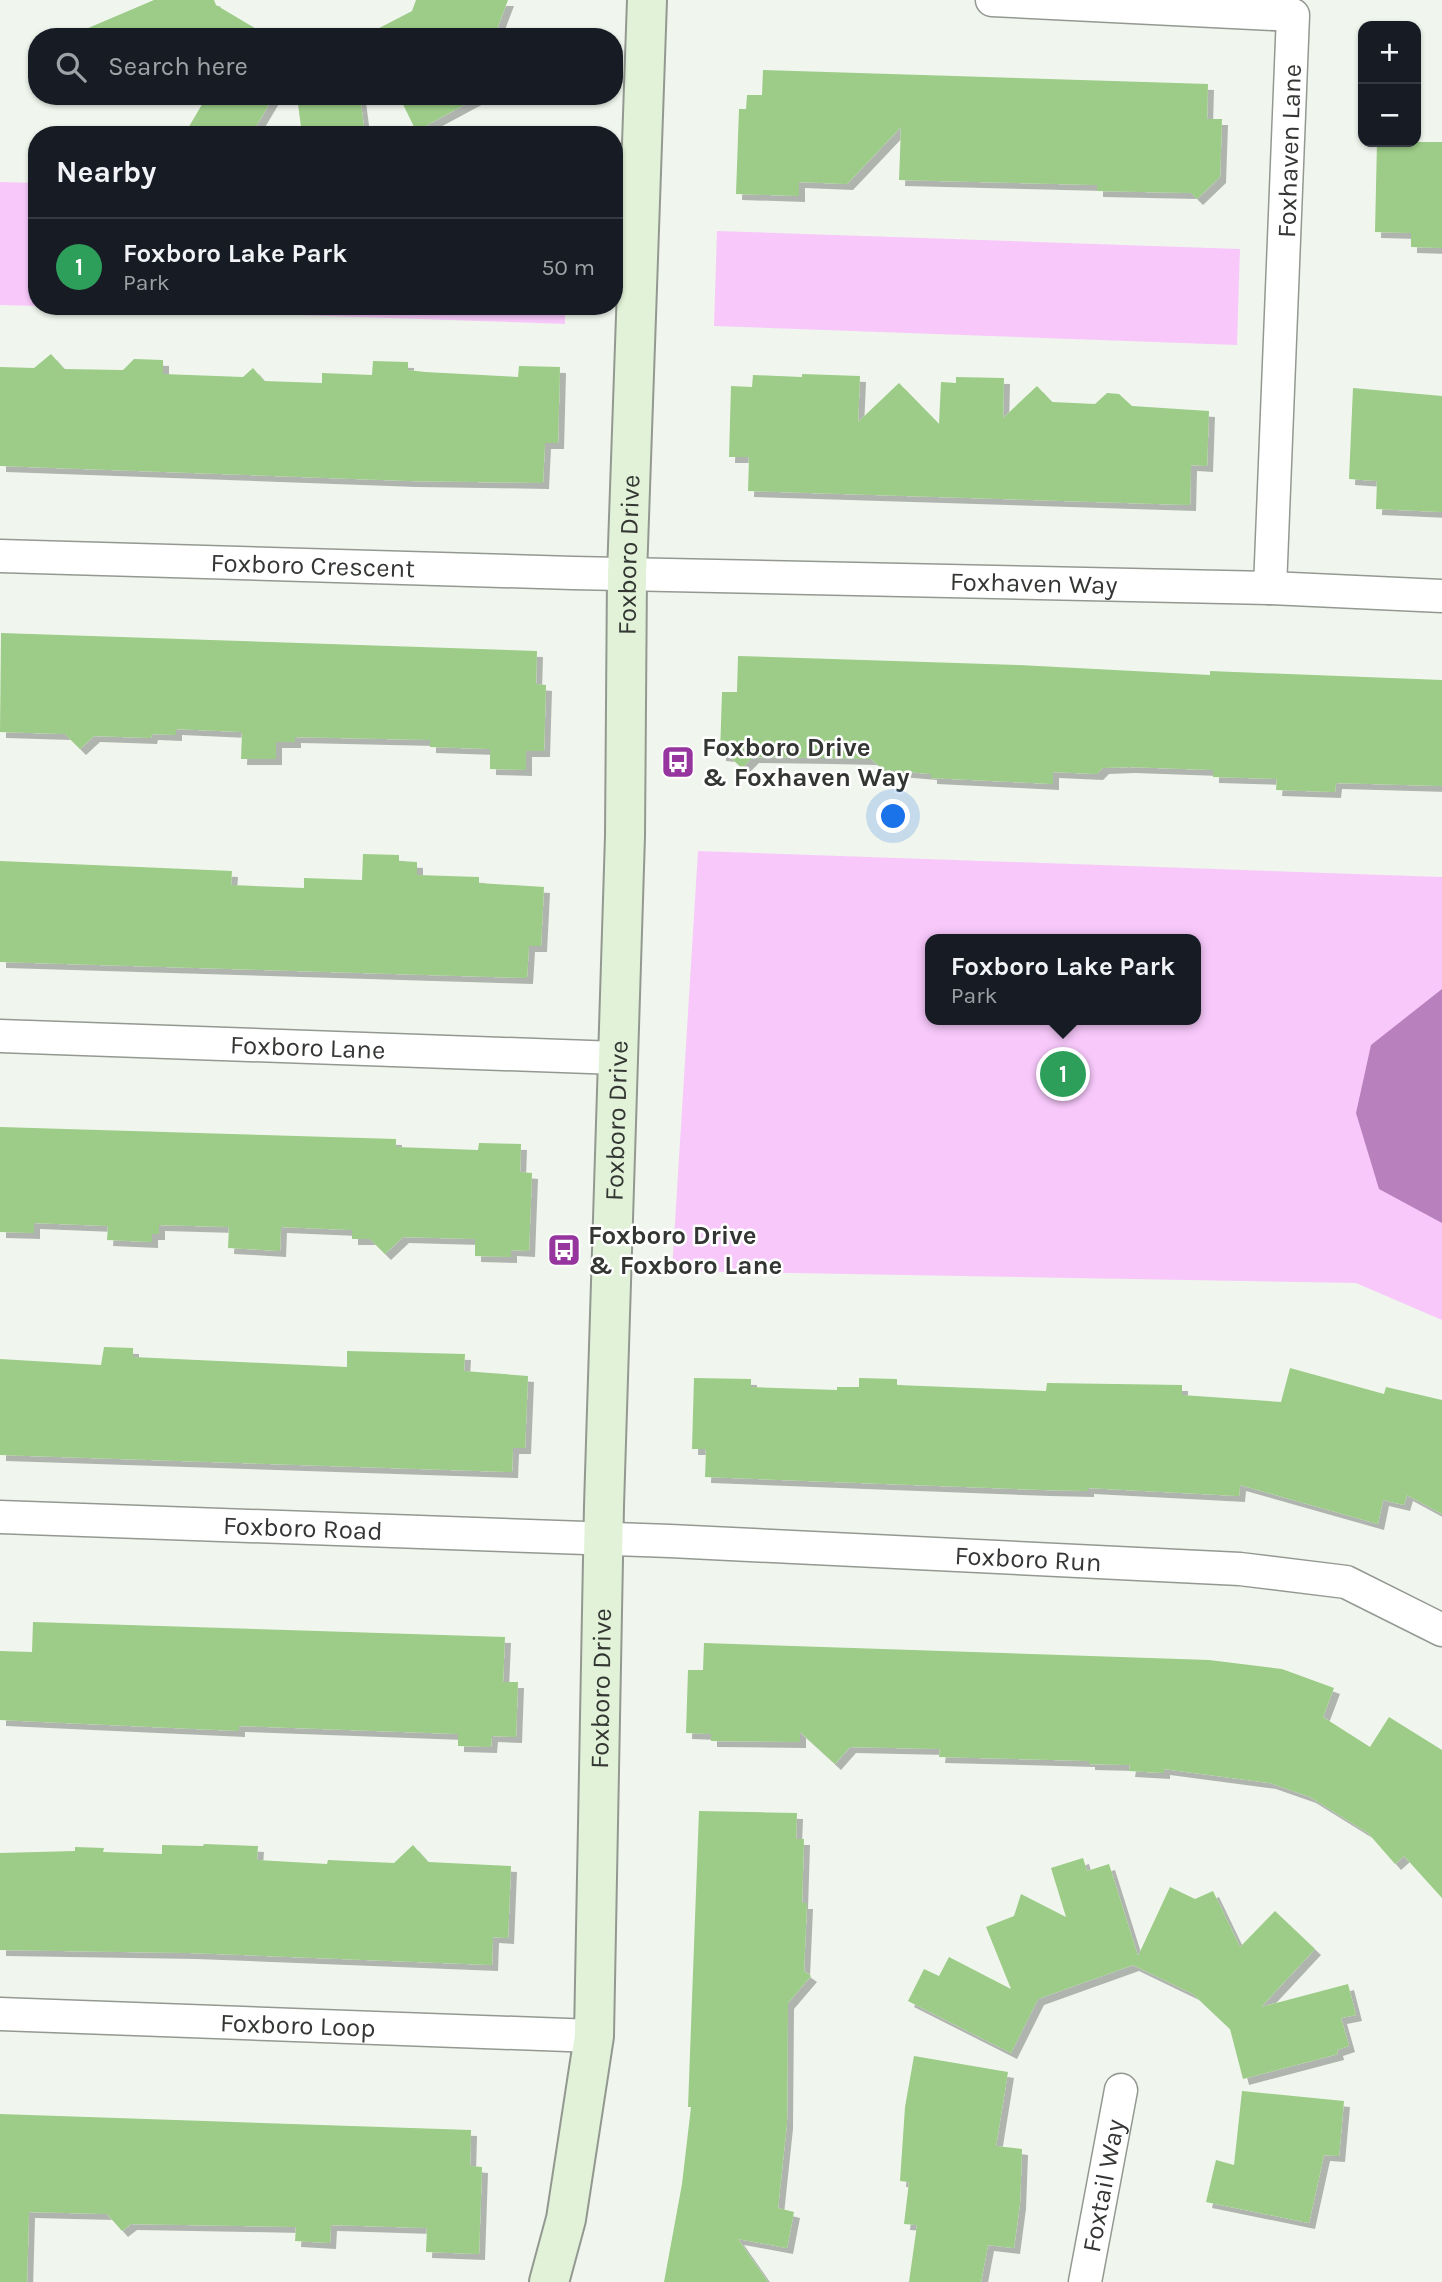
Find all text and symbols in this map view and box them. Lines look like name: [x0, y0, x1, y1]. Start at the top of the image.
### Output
map controls: [1358, 21, 1421, 147]
button: +: [1358, 21, 1421, 84]
search box: [28, 28, 623, 105]
icon: search: [52, 48, 90, 86]
text: Search here: [108, 51, 248, 82]
street label: Foxhaven Lane: [1271, 63, 1308, 239]
button: −: [1358, 84, 1421, 147]
text: Nearby: [56, 154, 156, 190]
text: Foxboro Lake Park: [123, 238, 347, 269]
text: 1: [75, 254, 83, 281]
text: 50 m: [541, 254, 595, 281]
text: Park: [123, 269, 170, 296]
street label: Foxboro Drive: [612, 474, 646, 635]
street label: Foxboro Crescent: [210, 547, 416, 584]
street label: Foxhaven Way: [949, 566, 1118, 601]
place label: Foxboro Drive & Foxhaven Way: [702, 732, 909, 793]
bus stop icon: Foxboro Drive & Foxhaven Way: [659, 743, 697, 781]
your location: [876, 799, 910, 833]
popup: [925, 934, 1201, 1025]
text: Foxboro Lake Park: [951, 951, 1175, 982]
text: Park: [951, 982, 998, 1009]
street label: Foxboro Lane: [230, 1029, 386, 1066]
street label: Foxboro Drive: [599, 1040, 635, 1201]
pin: 1: [1040, 1048, 1086, 1100]
place label: Foxboro Drive & Foxboro Lane: [588, 1220, 782, 1281]
bus stop icon: Foxboro Drive & Foxboro Lane: [545, 1231, 583, 1269]
street label: Foxboro Road: [222, 1510, 383, 1547]
street label: Foxboro Run: [954, 1540, 1102, 1578]
street label: Foxboro Drive: [584, 1608, 618, 1769]
street label: Foxboro Loop: [219, 2007, 376, 2044]
street label: Foxtail Way: [1076, 2117, 1131, 2255]

